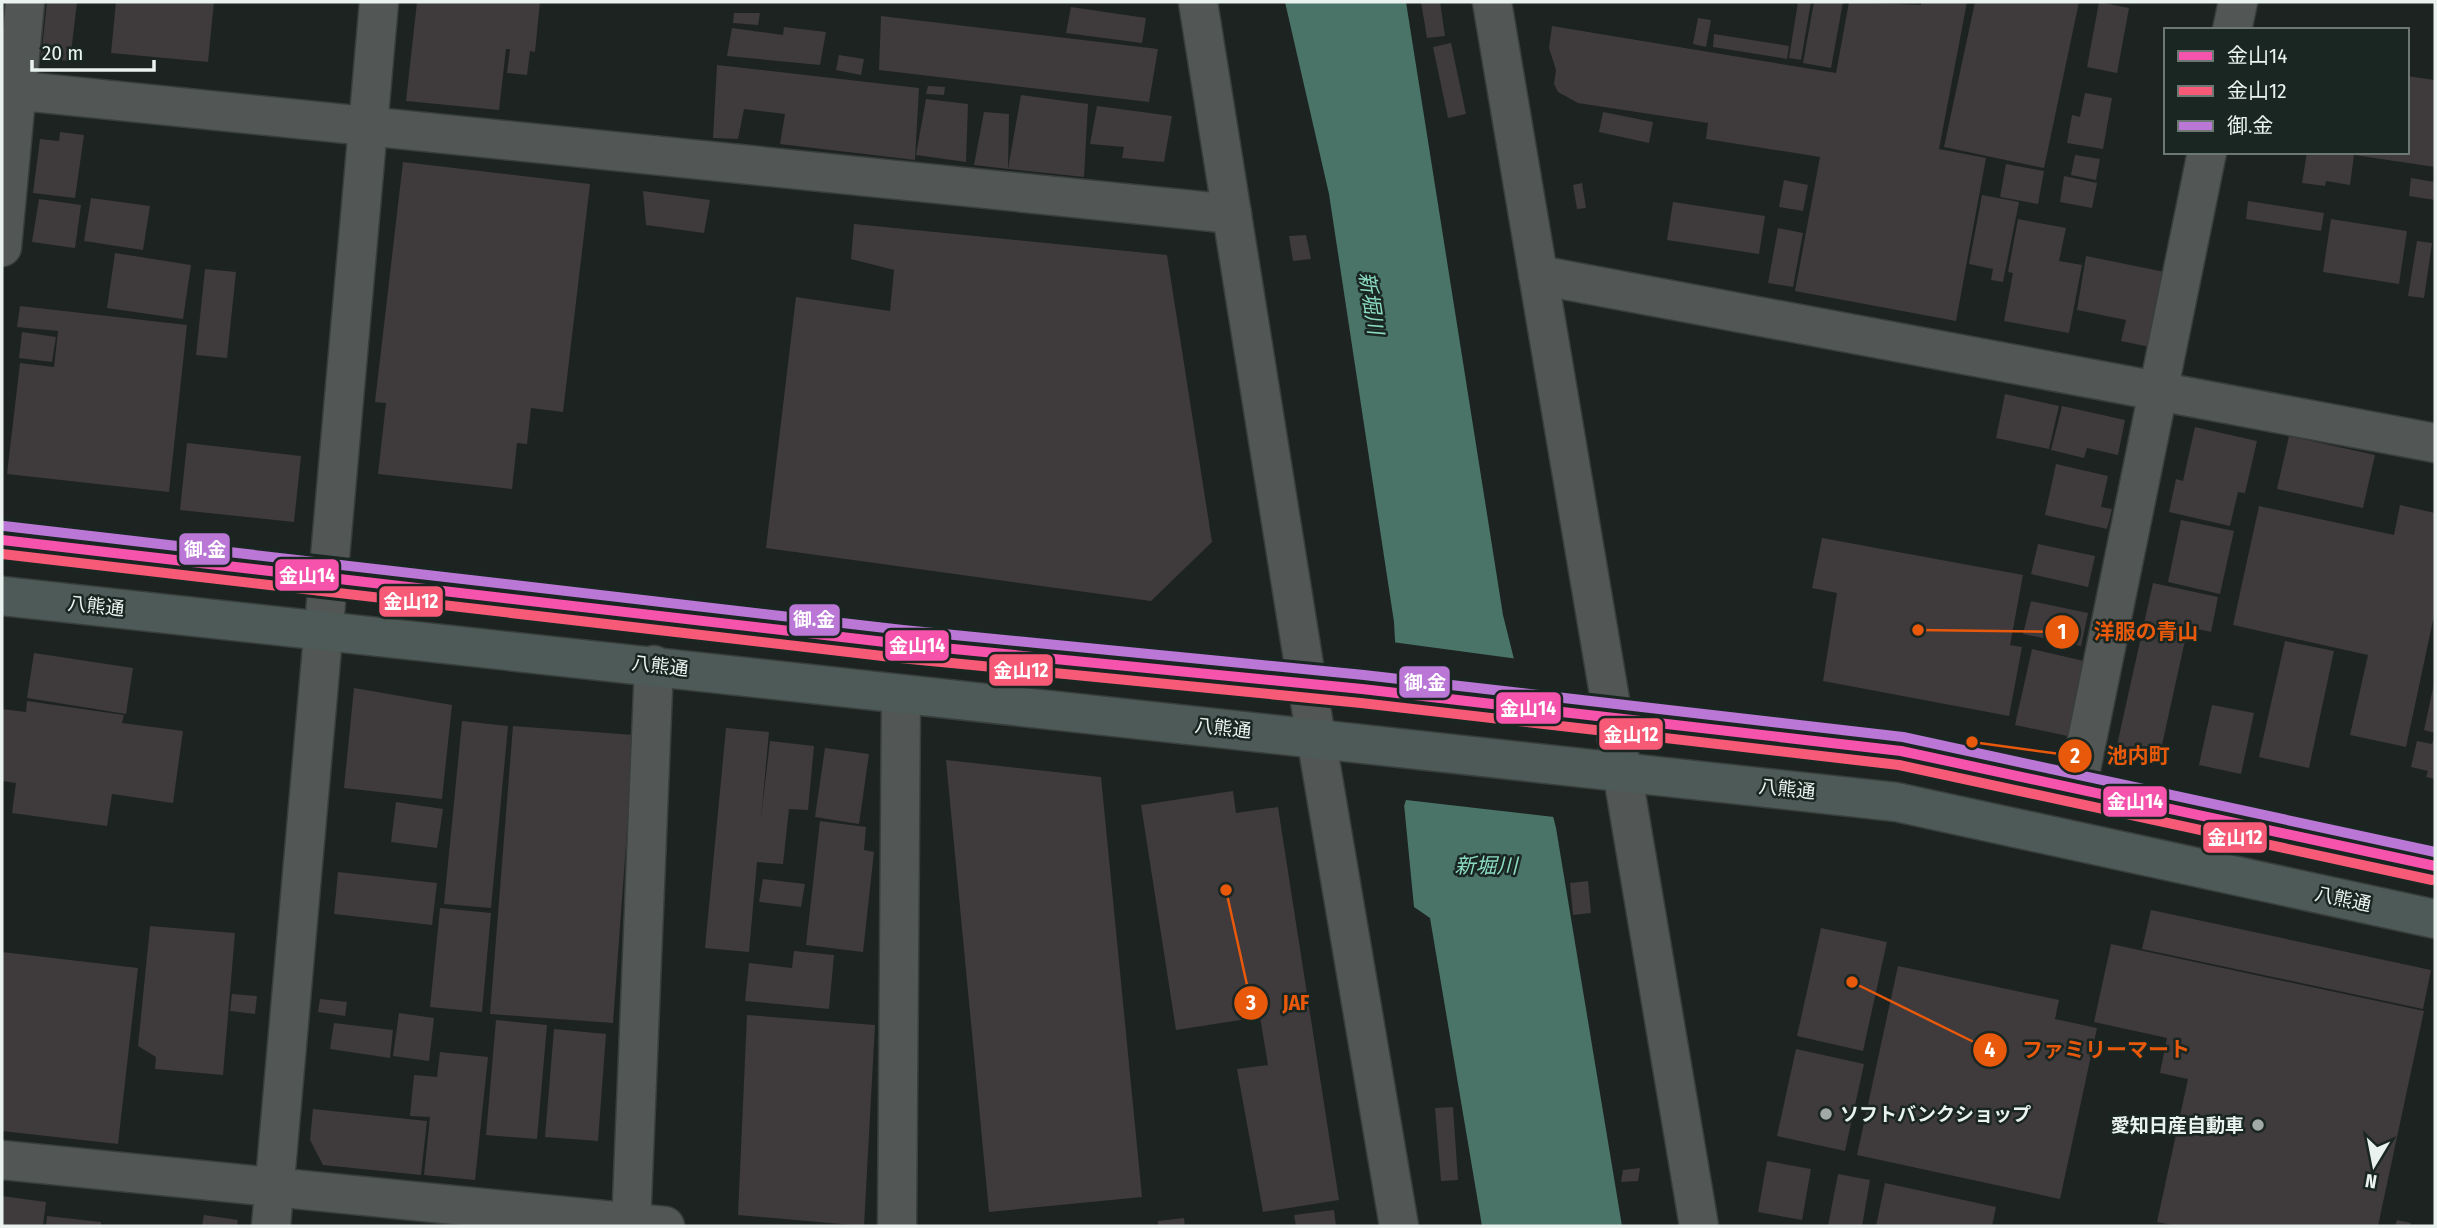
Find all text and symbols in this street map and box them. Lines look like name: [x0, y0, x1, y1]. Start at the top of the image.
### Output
scale bar: [32, 28, 154, 72]
legend: [2164, 28, 2409, 154]
text: 20 m: [42, 40, 83, 66]
text: 金山14: [2227, 43, 2287, 69]
text: 金山12: [2227, 78, 2286, 104]
text: 御.金: [2227, 113, 2273, 139]
water label: 新堀川: [1353, 270, 1389, 338]
line badge: 御.金: [178, 532, 231, 566]
text: 御.金: [184, 538, 226, 561]
line badge: 金山14: [274, 558, 340, 592]
text: 金山14: [279, 564, 335, 587]
line badge: 金山12: [378, 585, 444, 618]
text: 金山12: [384, 590, 439, 613]
street label: 八熊通: [66, 592, 126, 620]
line badge: 御.金: [788, 603, 841, 637]
text: 御.金: [793, 608, 835, 631]
callout: 洋服の青山: [2045, 611, 2213, 653]
text: 1: [2058, 619, 2066, 645]
text: 洋服の青山: [2094, 619, 2199, 645]
line badge: 金山14: [884, 629, 950, 662]
text: 金山14: [889, 634, 945, 657]
street label: 八熊通: [630, 651, 690, 681]
line badge: 金山12: [988, 653, 1054, 687]
text: 金山12: [994, 659, 1049, 682]
line badge: 御.金: [1398, 665, 1451, 699]
text: 御.金: [1404, 671, 1446, 694]
line badge: 金山14: [1495, 691, 1562, 725]
text: 金山14: [1500, 697, 1556, 720]
street label: 八熊通: [1193, 714, 1253, 742]
line badge: 金山12: [1598, 717, 1664, 751]
text: 金山12: [1604, 723, 1659, 746]
callout: 池内町: [2057, 735, 2183, 777]
text: 2: [2069, 743, 2080, 769]
text: 池内町: [2107, 743, 2170, 769]
street label: 八熊通: [1757, 775, 1817, 803]
line badge: 金山14: [2102, 785, 2168, 818]
text: 金山14: [2107, 790, 2163, 813]
line badge: 金山12: [2202, 821, 2268, 854]
text: 金山12: [2208, 826, 2263, 849]
water label: 新堀川: [1455, 853, 1519, 879]
street label: 八熊通: [2313, 882, 2373, 916]
callout: JAF: [1234, 982, 1323, 1024]
text: 3: [1245, 990, 1256, 1016]
text: JAF: [1282, 990, 1310, 1016]
callout: ファミリーマート: [1973, 1029, 2204, 1071]
text: 4: [1985, 1037, 1996, 1063]
text: ファミリーマート: [2022, 1037, 2190, 1063]
place label: ソフトバンクショップ: [1840, 1103, 2031, 1126]
marker: ソフトバンクショップ: [1818, 1106, 1834, 1122]
place label: 愛知日産自動車: [2111, 1114, 2244, 1137]
marker: 愛知日産自動車: [2250, 1117, 2266, 1133]
north arrow: [2339, 1130, 2409, 1200]
text: N: [2364, 1169, 2379, 1194]

